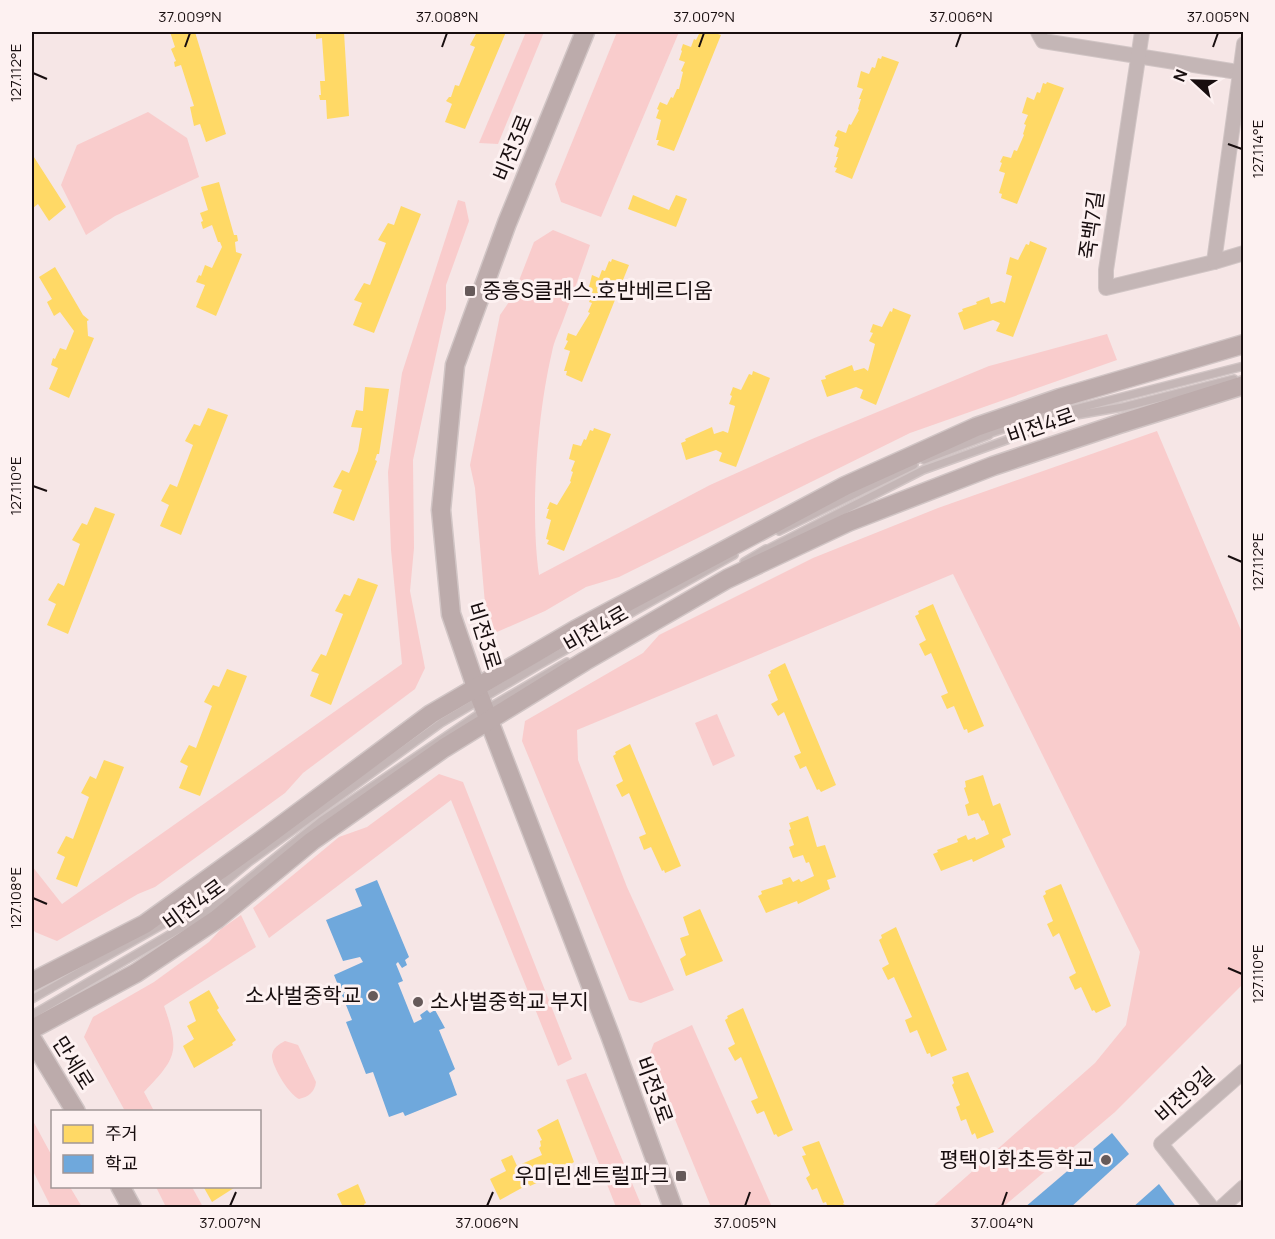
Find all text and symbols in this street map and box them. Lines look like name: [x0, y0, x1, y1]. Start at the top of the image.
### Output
text: 37.009°N: [158, 6, 222, 27]
text: 37.008°N: [416, 6, 478, 27]
text: 37.007°N: [673, 6, 735, 27]
text: 37.006°N: [929, 6, 993, 27]
text: 37.005°N: [1187, 6, 1249, 27]
text: 127.112°E: [5, 44, 26, 102]
north arrow: [1164, 51, 1224, 111]
text: N: [1168, 66, 1192, 85]
street label: 비전3로: [486, 110, 538, 185]
text: 127.114°E: [1247, 120, 1268, 178]
street label: 죽백7길: [1072, 189, 1110, 261]
place label: 중흥S클래스.호반베르디움: [482, 276, 713, 304]
marker: 중흥S클래스.호반베르디움: [463, 284, 477, 298]
street label: 비전4로: [1003, 400, 1078, 450]
text: 127.110°E: [5, 456, 26, 516]
text: 127.112°E: [1247, 533, 1268, 591]
street label: 비전3로: [461, 598, 509, 673]
street label: 비전4로: [558, 598, 633, 658]
text: 127.108°E: [5, 867, 26, 929]
street label: 비전4로: [157, 872, 230, 936]
text: 127.110°E: [1247, 944, 1268, 1004]
place label: 소사벌중학교: [245, 981, 361, 1009]
place label: 소사벌중학교 부지: [430, 987, 589, 1015]
marker: 소사벌중학교: [366, 989, 380, 1003]
marker: 소사벌중학교 부지: [411, 995, 425, 1009]
street label: 만세로: [47, 1030, 101, 1094]
street label: 비전3로: [630, 1052, 680, 1127]
street label: 비전9길: [1149, 1060, 1220, 1128]
legend: [51, 1110, 261, 1188]
text: 주거: [105, 1121, 138, 1145]
place label: 평택이화초등학교: [939, 1145, 1094, 1173]
text: 학교: [105, 1151, 138, 1175]
marker: 평택이화초등학교: [1099, 1153, 1113, 1167]
place label: 우미린센트럴파크: [514, 1161, 669, 1189]
marker: 우미린센트럴파크: [674, 1169, 688, 1183]
text: 37.007°N: [199, 1212, 261, 1233]
text: 37.006°N: [455, 1212, 519, 1233]
text: 37.005°N: [714, 1212, 776, 1233]
text: 37.004°N: [971, 1212, 1033, 1233]

